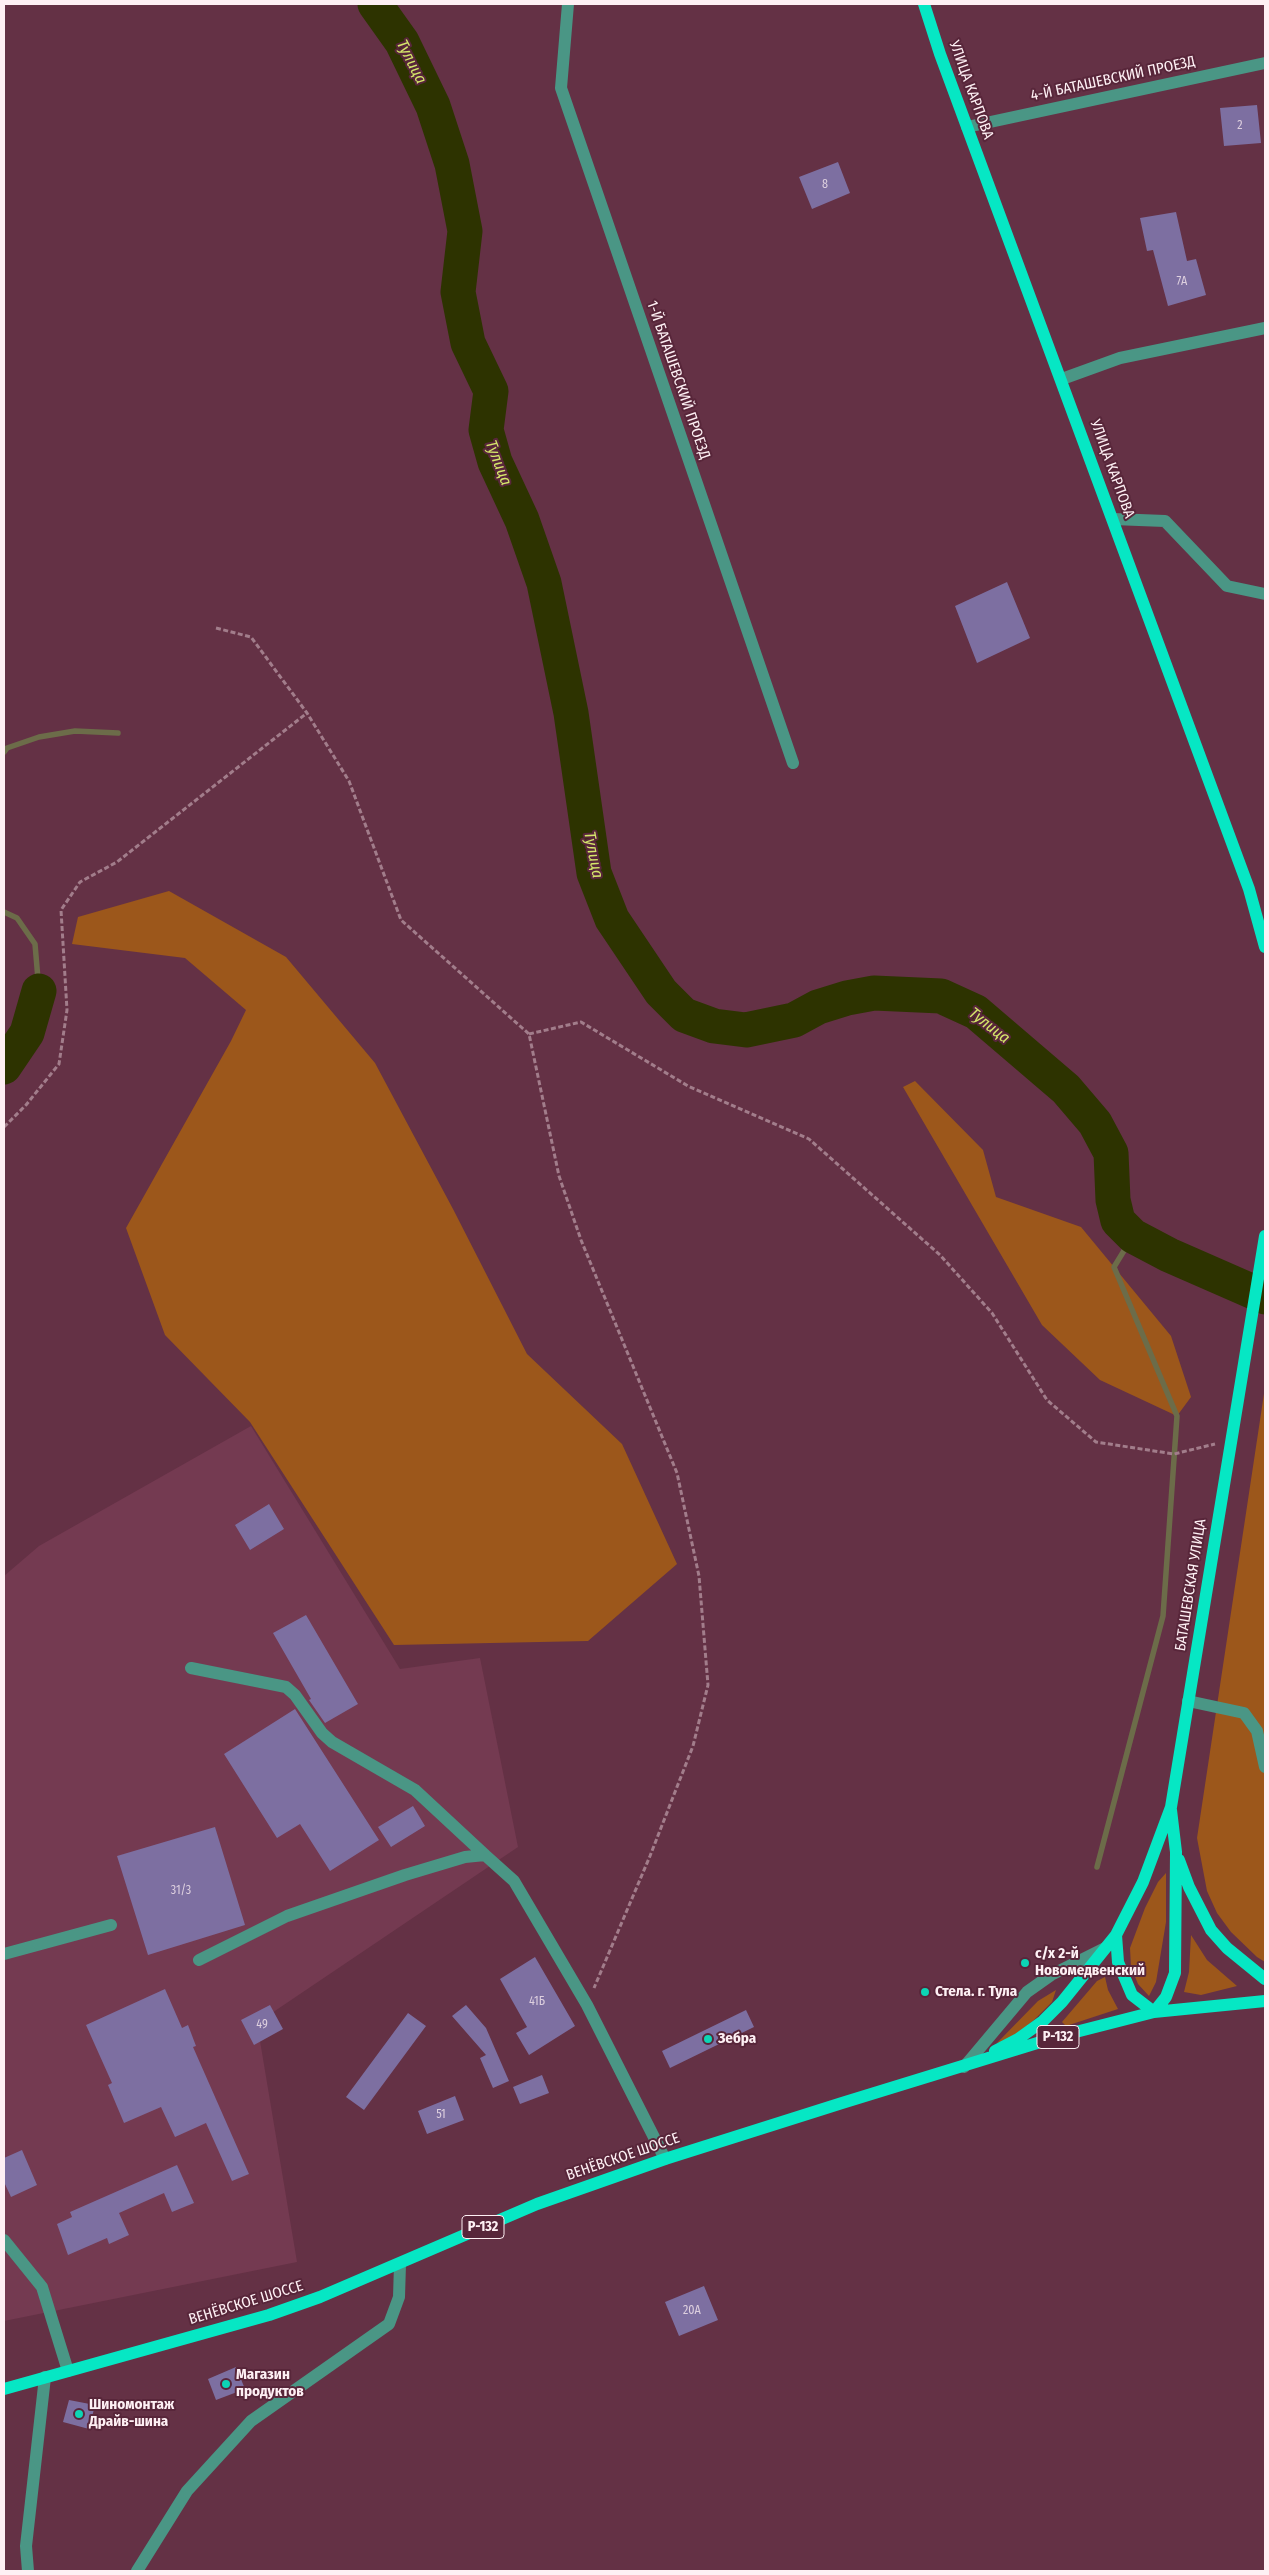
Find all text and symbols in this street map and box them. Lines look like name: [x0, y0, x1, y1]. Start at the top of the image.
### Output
water label: Тулица: [392, 37, 430, 87]
street label: УЛИЦА КАРПОВА: [945, 38, 997, 142]
street label: 4-Й БАТАШЕВСКИЙ ПРОЕЗД: [1029, 53, 1197, 105]
house number: 2: [1237, 119, 1243, 133]
house number: 8: [822, 178, 828, 192]
house number: 7А: [1177, 275, 1187, 289]
street label: 1-Й БАТАШЕВСКИЙ ПРОЕЗД: [642, 298, 714, 462]
street label: УЛИЦА КАРПОВА: [1086, 417, 1138, 521]
water label: Тулица: [481, 438, 515, 488]
water label: Тулица: [579, 830, 607, 880]
water label: Тулица: [965, 1004, 1013, 1048]
street label: БАТАШЕВСКАЯ УЛИЦА: [1172, 1518, 1210, 1652]
house number: 31/3: [171, 1884, 191, 1898]
place label: с/х 2-й Новомедвенский: [1035, 1945, 1145, 1980]
marker: с/х 2-й Новомедвенский: [1019, 1957, 1031, 1969]
place label: Стела. г. Тула: [935, 1983, 1017, 2001]
marker: Стела. г. Тула: [919, 1986, 931, 1998]
house number: 41Б: [529, 1995, 545, 2009]
house number: 49: [256, 2018, 268, 2032]
road number: Р-132: [1037, 2025, 1079, 2048]
place label: Зебра: [718, 2030, 756, 2048]
marker: Зебра: [702, 2033, 714, 2045]
house number: 51: [436, 2108, 446, 2122]
street label: ВЕНЁВСКОЕ ШОССЕ: [564, 2129, 682, 2185]
road number: Р-132: [462, 2216, 504, 2238]
street label: ВЕНЁВСКОЕ ШОССЕ: [187, 2277, 305, 2329]
house number: 20А: [683, 2304, 701, 2318]
place label: Магазин продуктов: [236, 2366, 304, 2401]
marker: Магазин продуктов: [220, 2378, 232, 2390]
place label: Шиномонтаж Драйв-шина: [89, 2396, 174, 2431]
marker: Шиномонтаж Драйв-шина: [73, 2408, 85, 2420]

